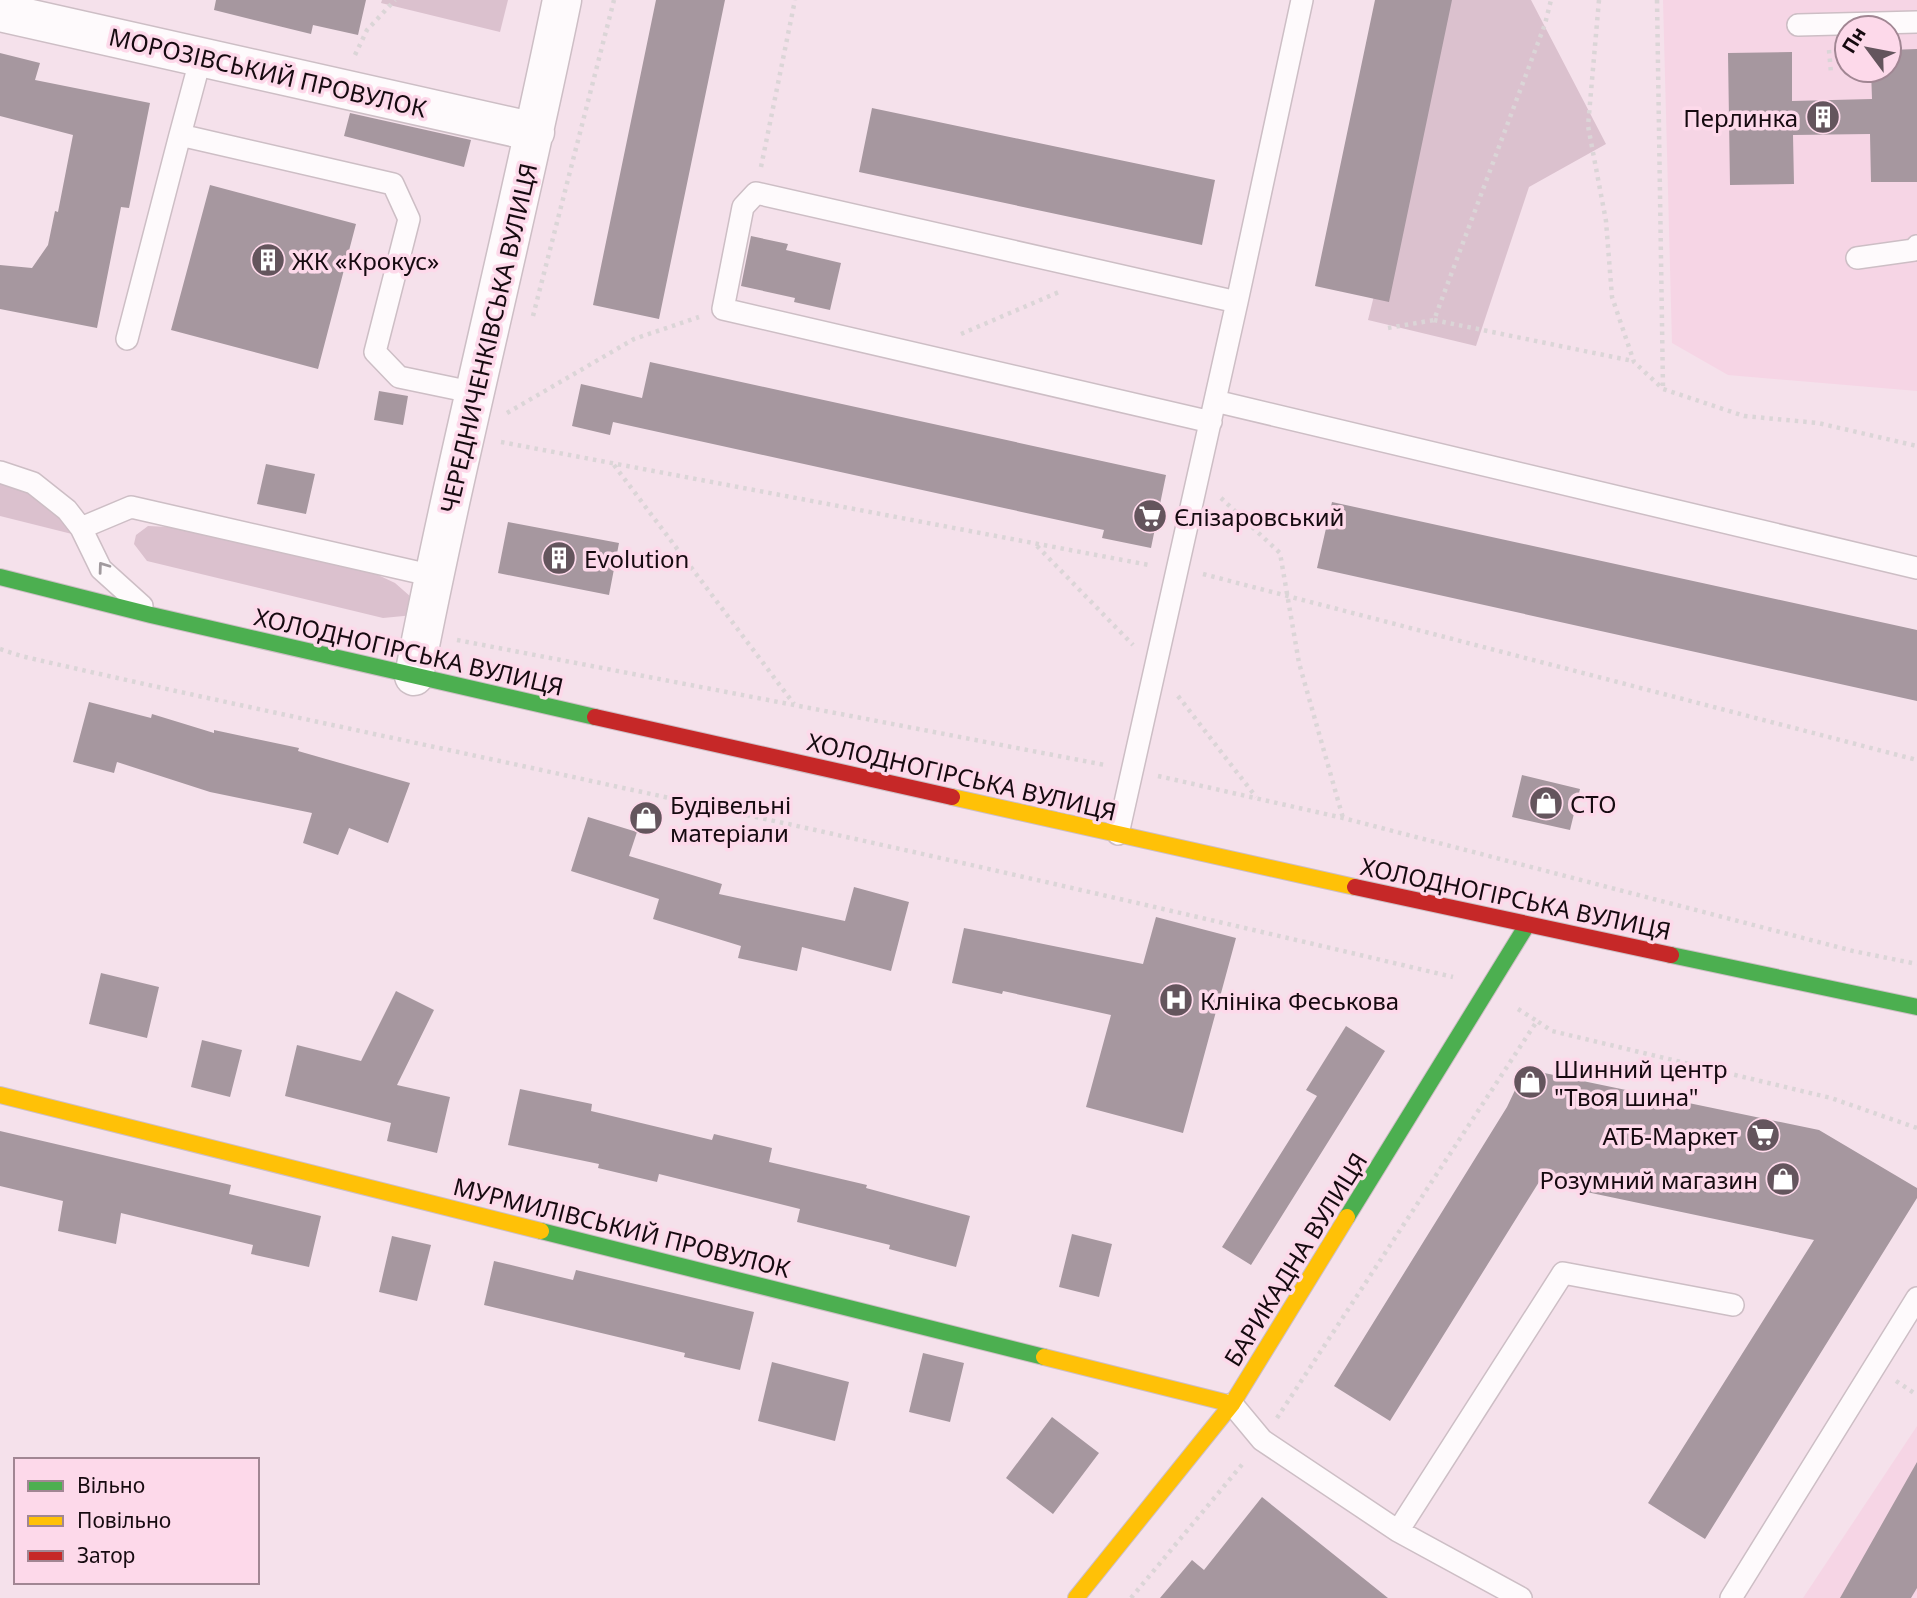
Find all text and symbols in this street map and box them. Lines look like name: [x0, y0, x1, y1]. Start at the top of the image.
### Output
north arrow: [1833, 14, 1903, 84]
street label: МОРОЗІВСЬКИЙ ПРОВУЛОК: [106, 19, 430, 125]
text: Пн: [1835, 22, 1872, 58]
building icon: Перлинка: [1804, 98, 1842, 136]
place label: Перлинка: [1683, 101, 1798, 134]
street label: ЧЕРЕДНИЧЕНКІВСЬКА ВУЛИЦЯ: [432, 160, 544, 516]
building icon: ЖК «Крокус»: [249, 241, 287, 279]
place label: ЖК «Крокус»: [292, 244, 439, 277]
supermarket icon: Єлізаровський: [1131, 497, 1169, 535]
place label: Єлізаровський: [1174, 500, 1345, 533]
building icon: Evolution: [540, 539, 578, 577]
place label: Evolution: [584, 542, 689, 575]
one-way arrow: [99, 562, 111, 575]
street label: ХОЛОДНОГІРСЬКА ВУЛИЦЯ: [251, 599, 567, 703]
street label: ХОЛОДНОГІРСЬКА ВУЛИЦЯ: [804, 724, 1120, 828]
shop icon: СТО: [1527, 784, 1565, 822]
place label: СТО: [1570, 787, 1617, 820]
place label: Будівельні матеріали: [670, 788, 791, 849]
shop icon: Будівельні матеріали: [627, 799, 665, 837]
street label: ХОЛОДНОГІРСЬКА ВУЛИЦЯ: [1358, 849, 1674, 947]
hospital icon: Клініка Феськова: [1157, 981, 1195, 1019]
place label: Клініка Феськова: [1200, 984, 1399, 1017]
place label: Шинний центр "Твоя шина": [1554, 1052, 1728, 1113]
shop icon: Шинний центр "Твоя шина": [1511, 1063, 1549, 1101]
supermarket icon: АТБ-Маркет: [1744, 1116, 1782, 1154]
place label: АТБ-Маркет: [1602, 1119, 1738, 1152]
street label: БАРИКАДНА ВУЛИЦЯ: [1216, 1146, 1374, 1372]
shop icon: Розумний магазин: [1764, 1160, 1802, 1198]
place label: Розумний магазин: [1540, 1163, 1758, 1196]
street label: МУРМИЛІВСЬКИЙ ПРОВУЛОК: [450, 1169, 794, 1285]
legend: [14, 1458, 259, 1584]
text: Вільно: [77, 1471, 145, 1499]
text: Повільно: [77, 1506, 171, 1534]
text: Затор: [77, 1541, 135, 1569]

